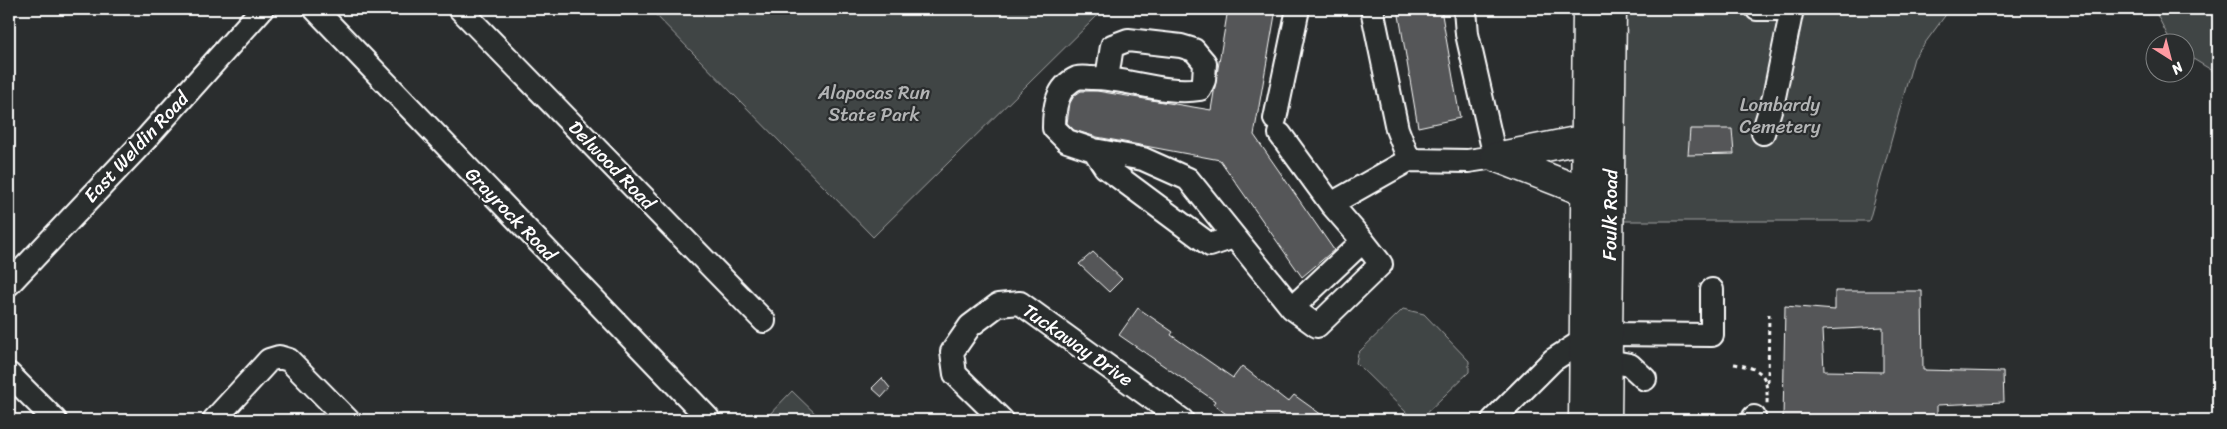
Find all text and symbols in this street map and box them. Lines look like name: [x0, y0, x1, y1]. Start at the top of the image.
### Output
north arrow: [2144, 32, 2194, 82]
text: N: [2166, 55, 2189, 81]
park label: Alapocas Run State Park: [817, 76, 930, 131]
street label: East Weldin Road: [75, 82, 198, 211]
park label: Lombardy Cemetery: [1739, 88, 1821, 143]
street label: Delwood Road: [560, 112, 665, 219]
street label: Grayrock Road: [457, 159, 566, 271]
street label: Foulk Road: [1593, 167, 1627, 261]
street label: Tuckaway Drive: [1016, 295, 1140, 396]

